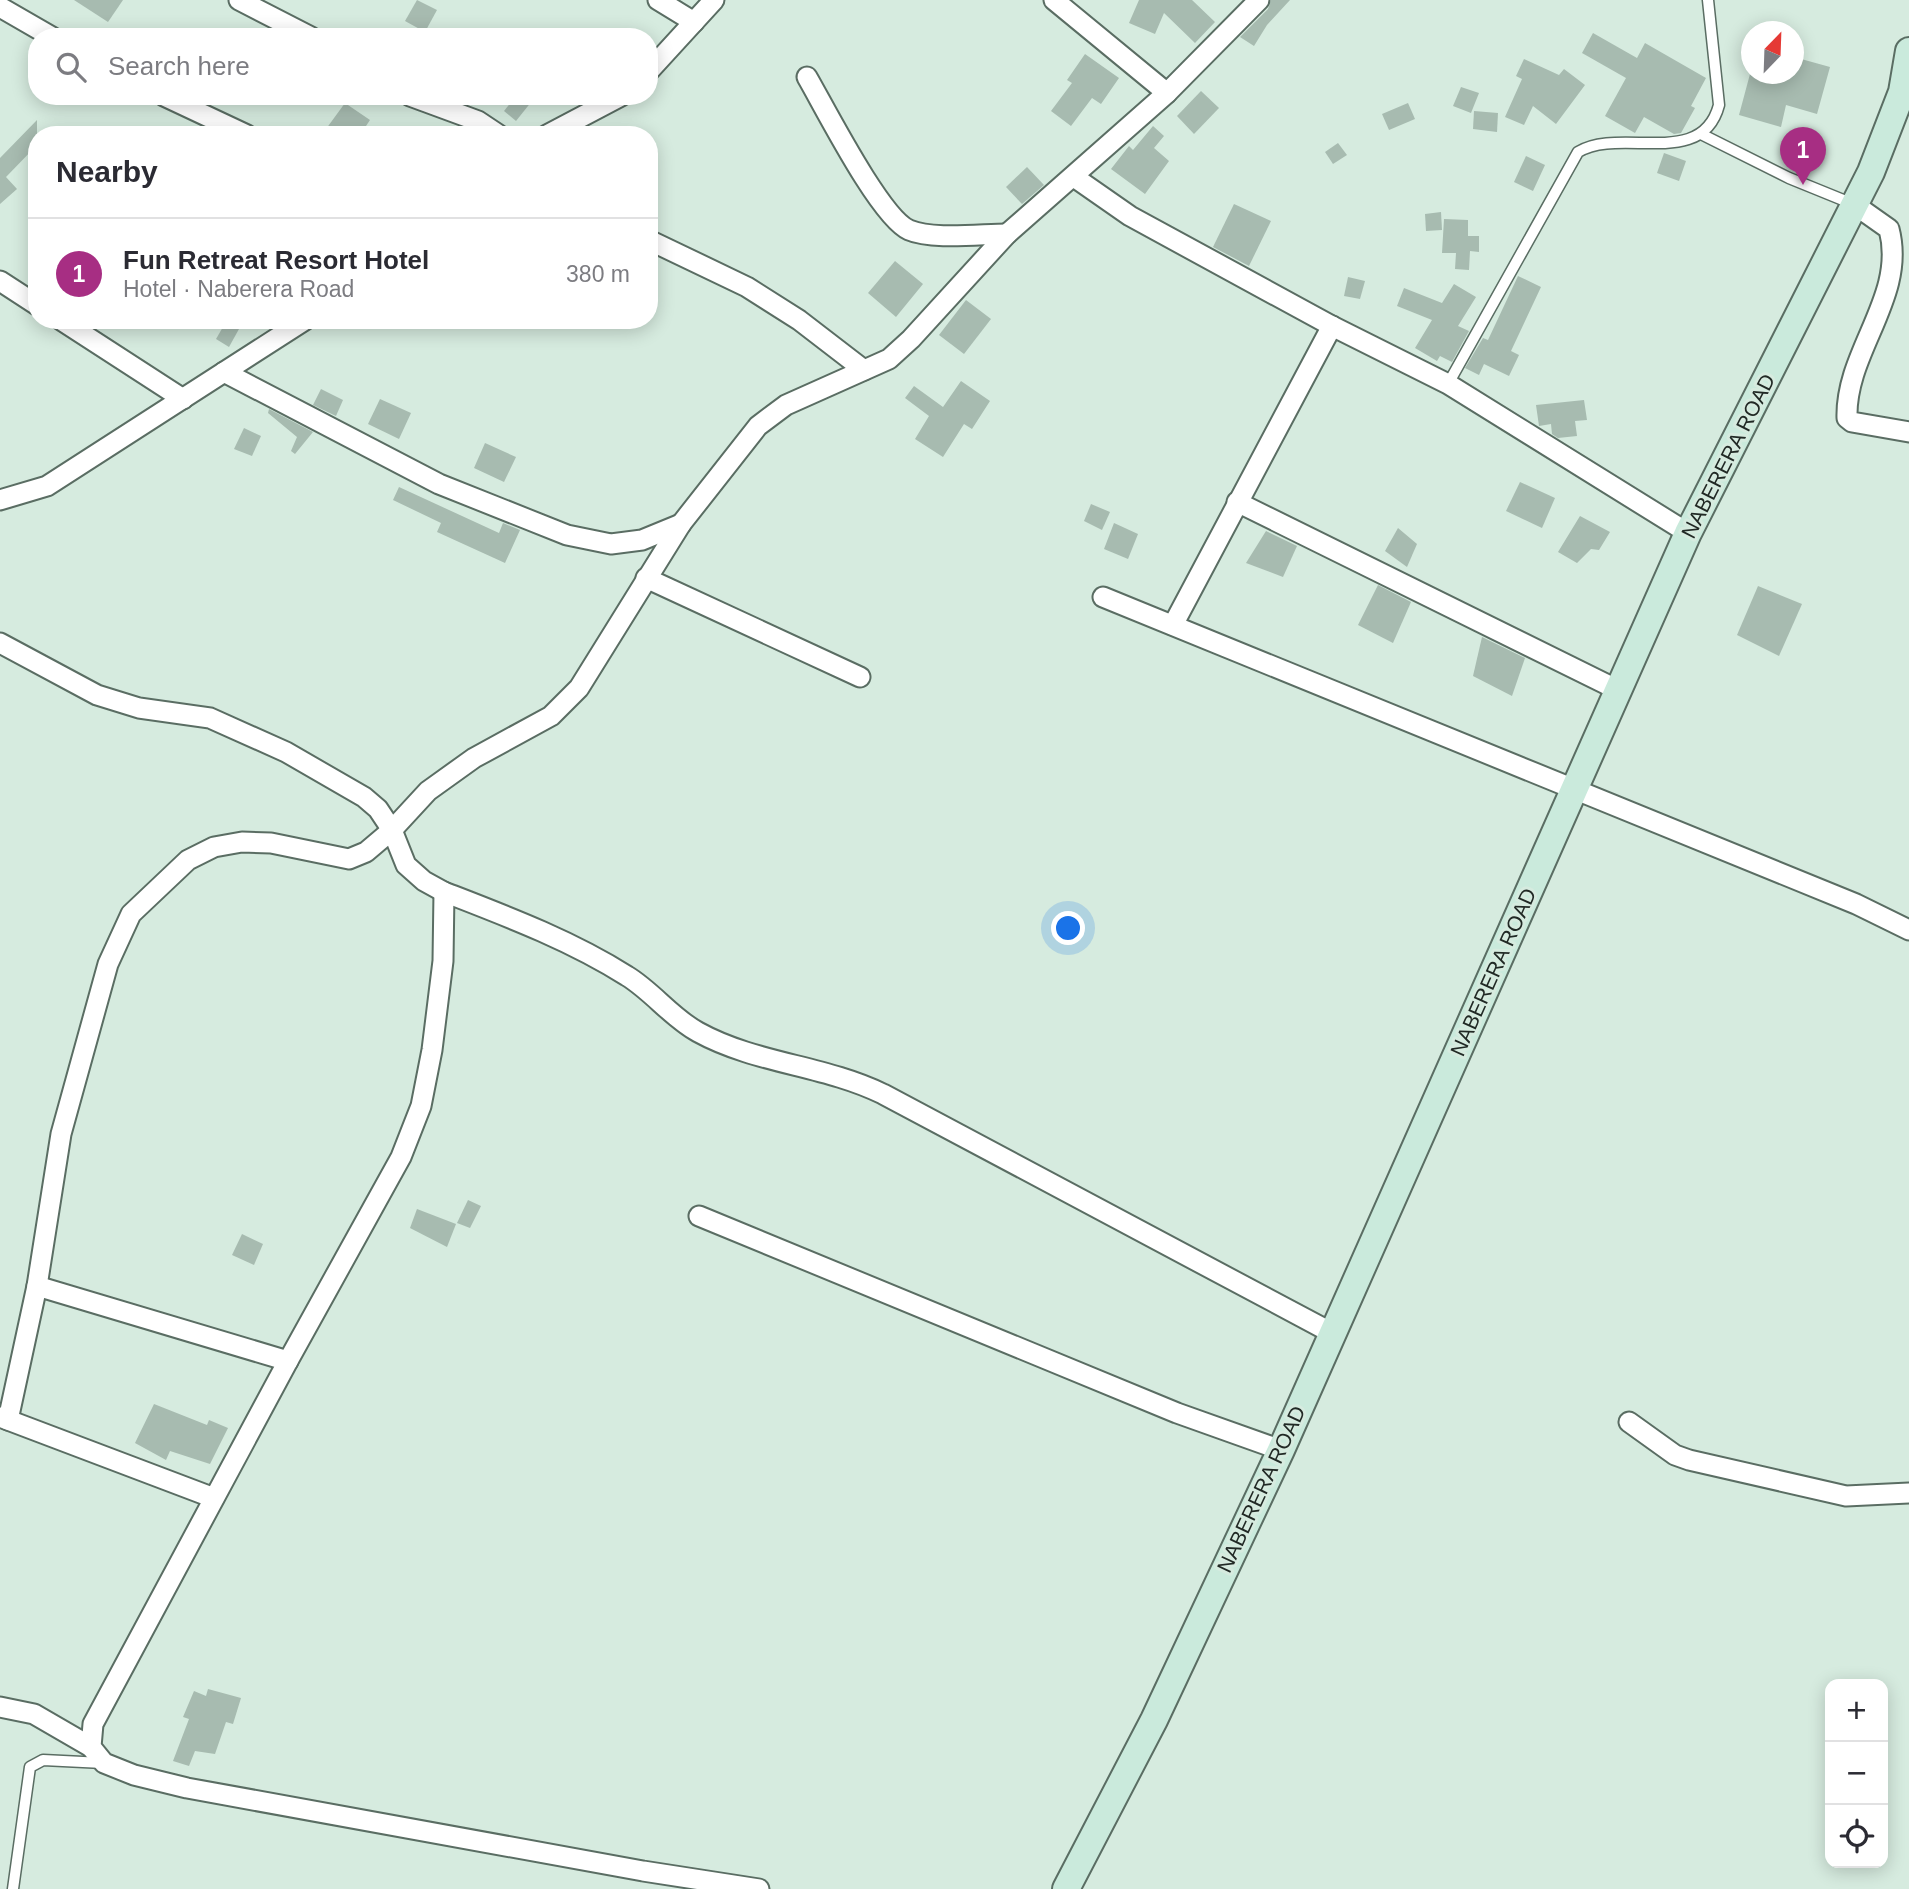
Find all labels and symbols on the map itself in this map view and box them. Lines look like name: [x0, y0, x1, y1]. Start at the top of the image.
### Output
north arrow: [1741, 21, 1804, 84]
pin: 1: [1780, 127, 1826, 185]
street label: NABERERA ROAD: [1677, 370, 1779, 542]
street label: NABERERA ROAD: [1446, 885, 1540, 1059]
your location: [1051, 911, 1085, 945]
street label: NABERERA ROAD: [1212, 1402, 1310, 1576]

